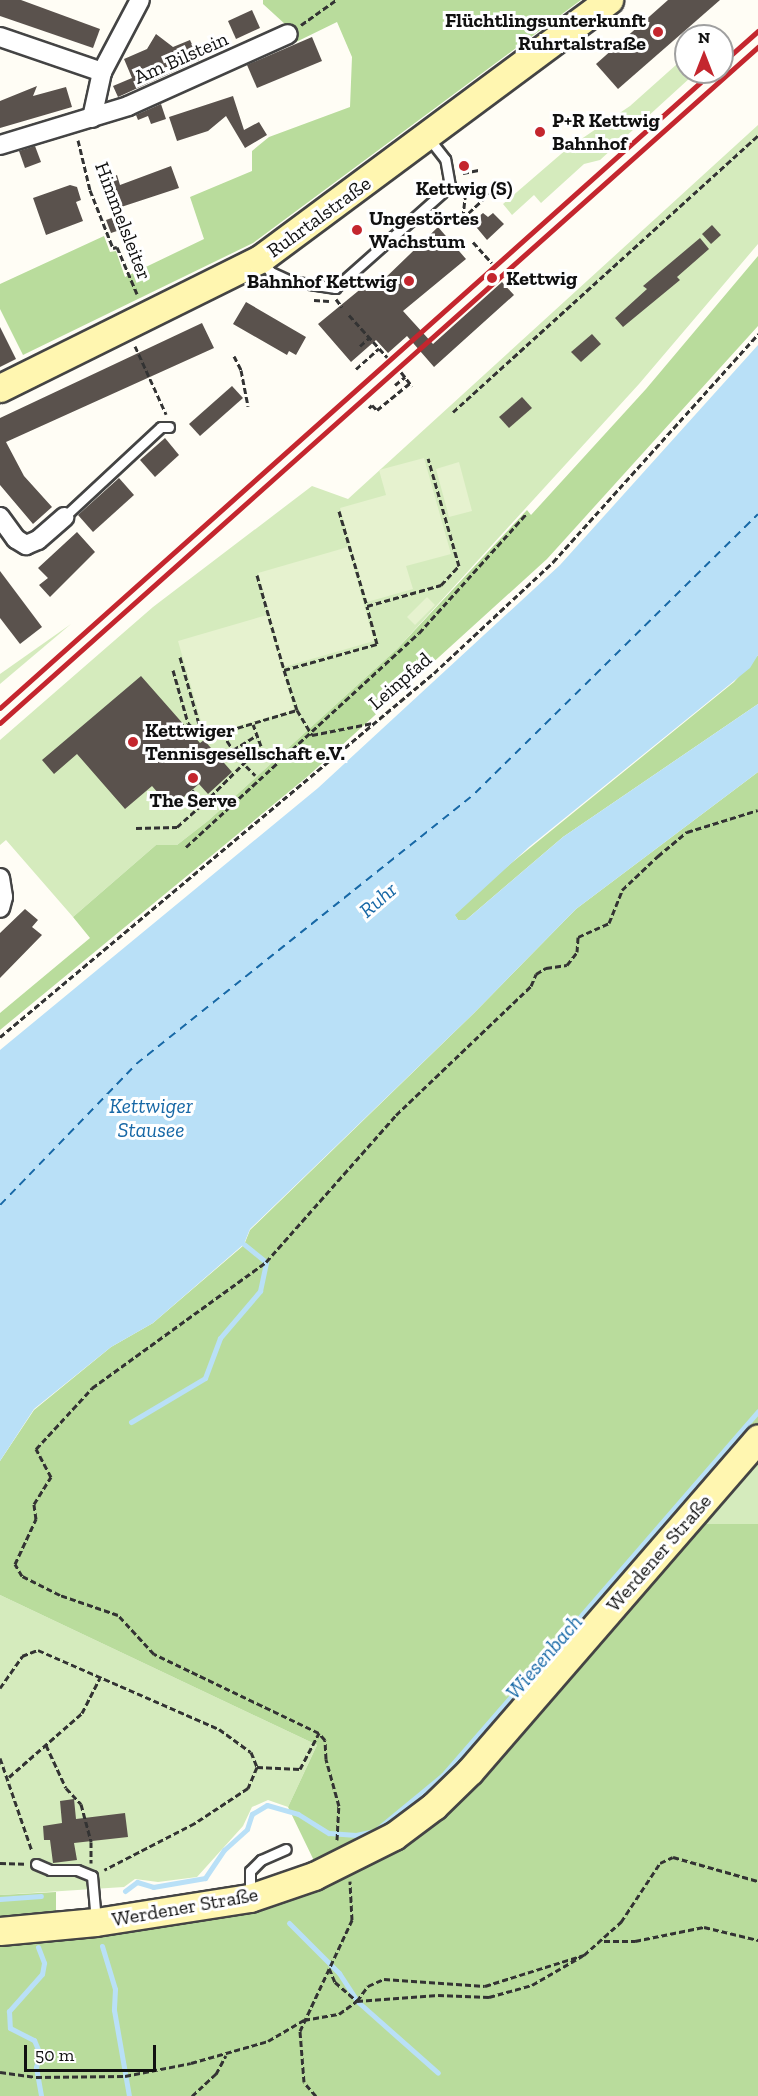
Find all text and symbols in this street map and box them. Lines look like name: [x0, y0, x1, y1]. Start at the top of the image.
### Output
place label: Flüchtlingsunterkunft Ruhrtalstraße: [445, 8, 646, 55]
north arrow: [674, 24, 734, 84]
marker: Flüchtlingsunterkunft Ruhrtalstraße: [651, 25, 665, 39]
street label: Am Bilstein: [130, 27, 232, 89]
text: N: [698, 28, 710, 47]
place label: P+R Kettwig Bahnhof: [552, 108, 660, 155]
marker: P+R Kettwig Bahnhof: [533, 125, 547, 139]
street label: Himmelsleiter: [90, 159, 156, 283]
marker: Kettwig (S): [457, 159, 471, 173]
street label: Ruhrtalstraße: [262, 171, 376, 263]
place label: Kettwig (S): [416, 176, 512, 200]
place label: Ungestörtes Wachstum: [369, 207, 479, 254]
marker: Ungestörtes Wachstum: [350, 223, 364, 237]
place label: Kettwig: [506, 266, 577, 290]
place label: Bahnhof Kettwig: [247, 269, 397, 293]
marker: Kettwig: [483, 269, 501, 287]
marker: Bahnhof Kettwig: [402, 274, 416, 288]
street label: Leinpfad: [364, 647, 436, 715]
place label: Kettwiger Tennisgesellschaft e.V.: [145, 718, 345, 765]
marker: Kettwiger Tennisgesellschaft e.V.: [126, 735, 140, 749]
marker: The Serve: [186, 771, 200, 785]
place label: The Serve: [149, 788, 237, 812]
water label: Ruhr: [354, 877, 402, 923]
water label: Kettwiger Stausee: [109, 1093, 193, 1143]
street label: Werdener Straße: [601, 1489, 717, 1617]
water label: Wiesenbach: [501, 1610, 587, 1704]
street label: Werdener Straße: [110, 1882, 260, 1932]
scale bar: [27, 2033, 159, 2071]
text: 50 m: [35, 2044, 74, 2066]

